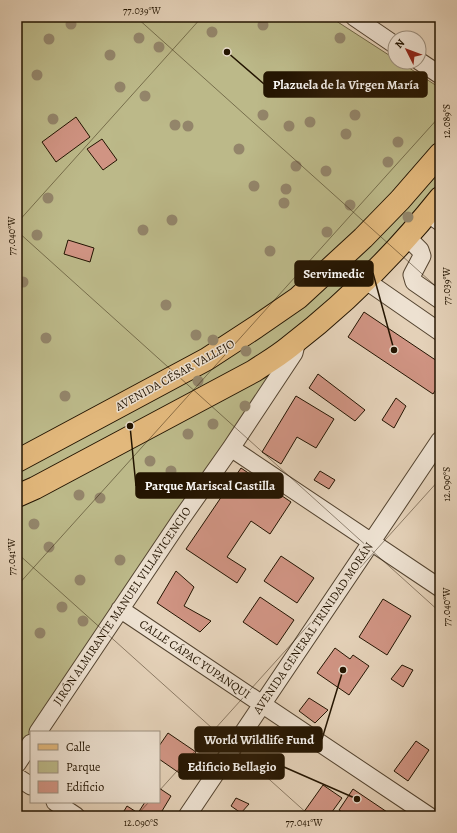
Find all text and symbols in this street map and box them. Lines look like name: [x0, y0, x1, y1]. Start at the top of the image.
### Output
text: 77.039°W: [123, 4, 162, 17]
north arrow: [387, 30, 427, 70]
text: N: [392, 36, 408, 52]
callout: Plazuela de la Virgen María: [264, 72, 427, 97]
text: Plazuela de la Virgen María: [273, 76, 420, 93]
text: 12.089°S: [440, 104, 453, 138]
text: 77.040°W: [5, 216, 18, 255]
callout: Servimedic: [295, 261, 373, 286]
text: Servimedic: [303, 265, 365, 282]
text: 77.039°W: [440, 266, 453, 305]
street label: AVENIDA CÉSAR VALLEJO: [112, 335, 238, 415]
text: 12.090°S: [440, 467, 453, 501]
callout: Parque Mariscal Castilla: [136, 473, 283, 498]
text: Parque Mariscal Castilla: [145, 477, 276, 494]
street label: JIRÓN ALMIRANTE MANUEL VILLAVICENCIO: [49, 504, 195, 708]
text: 77.041°W: [5, 538, 18, 576]
street label: AVENIDA GENERAL TRINIDAD MORÁN: [249, 539, 377, 718]
text: 77.040°W: [440, 587, 453, 626]
street label: CALLE CÁPAC YUPANQUI: [136, 616, 254, 702]
callout: World Wildlife Fund: [195, 727, 322, 752]
legend: [30, 731, 160, 803]
text: World Wildlife Fund: [203, 731, 314, 748]
text: Calle: [66, 739, 90, 755]
callout: Edificio Bellagio: [179, 754, 284, 779]
text: Edificio Bellagio: [188, 758, 277, 775]
text: Parque: [66, 759, 101, 775]
text: Edificio: [66, 779, 104, 795]
text: 12.090°S: [124, 816, 158, 829]
text: 77.041°W: [285, 816, 323, 829]

